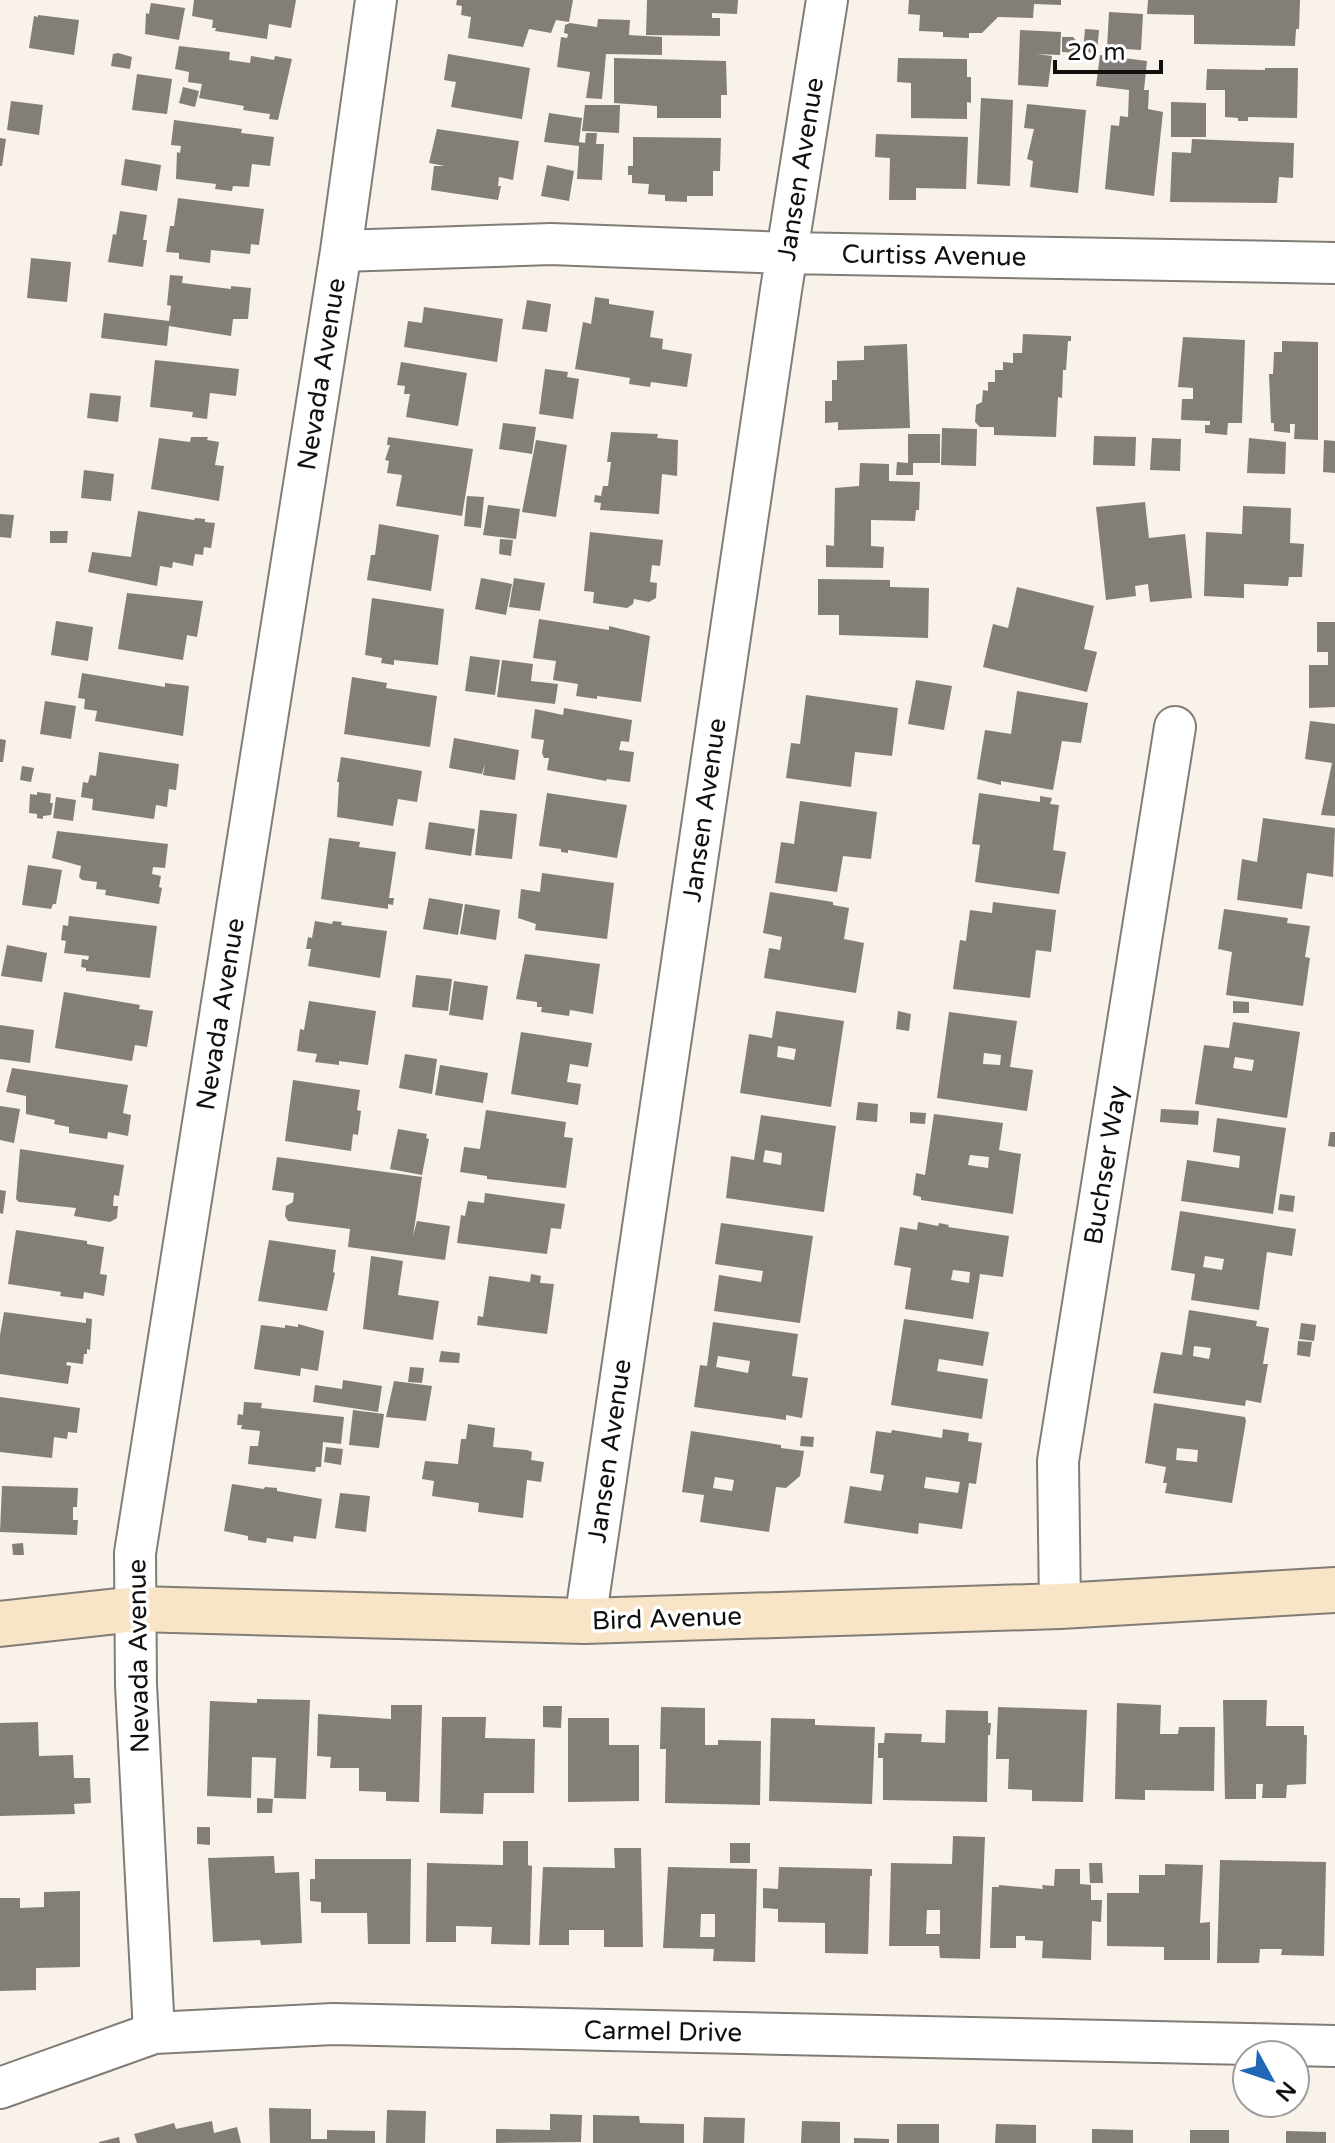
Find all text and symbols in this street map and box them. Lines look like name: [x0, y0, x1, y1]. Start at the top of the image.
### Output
scale bar: [1055, 24, 1161, 74]
text: 20 m: [1067, 38, 1125, 67]
street label: Jansen Avenue: [771, 75, 830, 263]
street label: Curtiss Avenue: [841, 238, 1027, 273]
street label: Nevada Avenue: [291, 276, 352, 472]
street label: Jansen Avenue: [676, 716, 733, 904]
street label: Nevada Avenue: [190, 916, 251, 1112]
street label: Buchser Way: [1078, 1083, 1133, 1247]
street label: Jansen Avenue: [581, 1357, 638, 1545]
street label: Nevada Avenue: [121, 1559, 156, 1753]
street label: Bird Avenue: [591, 1600, 743, 1637]
street label: Carmel Drive: [583, 2015, 742, 2048]
north arrow: [1231, 2039, 1311, 2119]
text: N: [1270, 2076, 1301, 2106]

